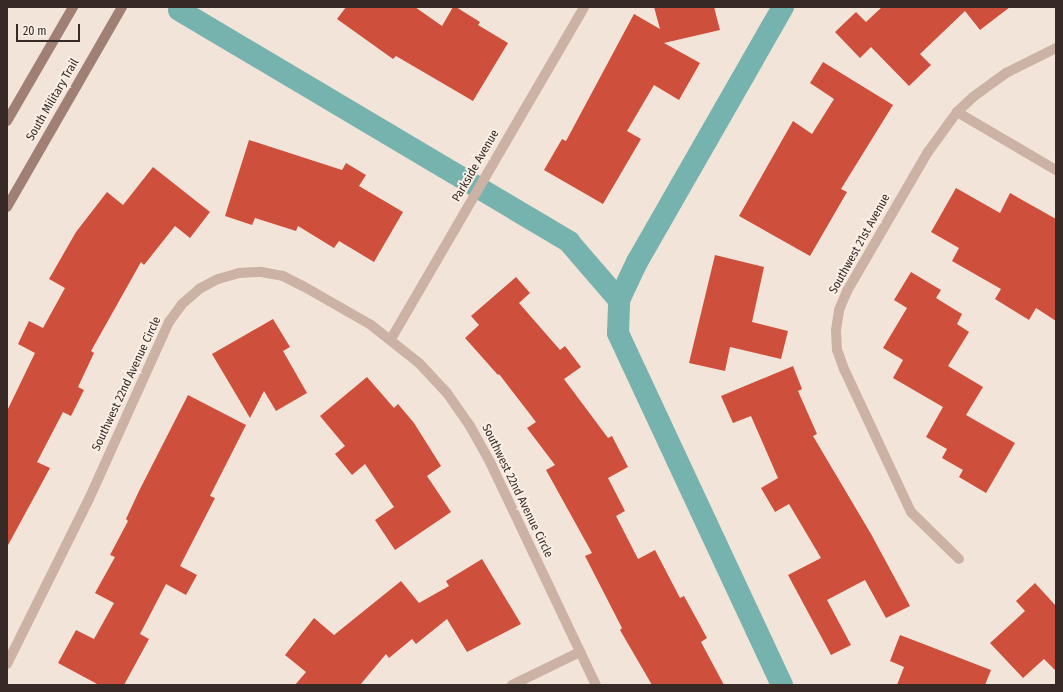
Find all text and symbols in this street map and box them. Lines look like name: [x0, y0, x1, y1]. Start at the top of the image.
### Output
scale bar: [18, 16, 82, 42]
text: 20 m: [23, 24, 47, 38]
street label: South Military Trail: [24, 56, 82, 144]
street label: Parkside Avenue: [450, 127, 502, 205]
street label: Southwest 21st Avenue: [827, 191, 893, 297]
street label: Southwest 22nd Avenue Circle: [89, 315, 165, 453]
street label: Southwest 22nd Avenue Circle: [478, 422, 556, 560]

